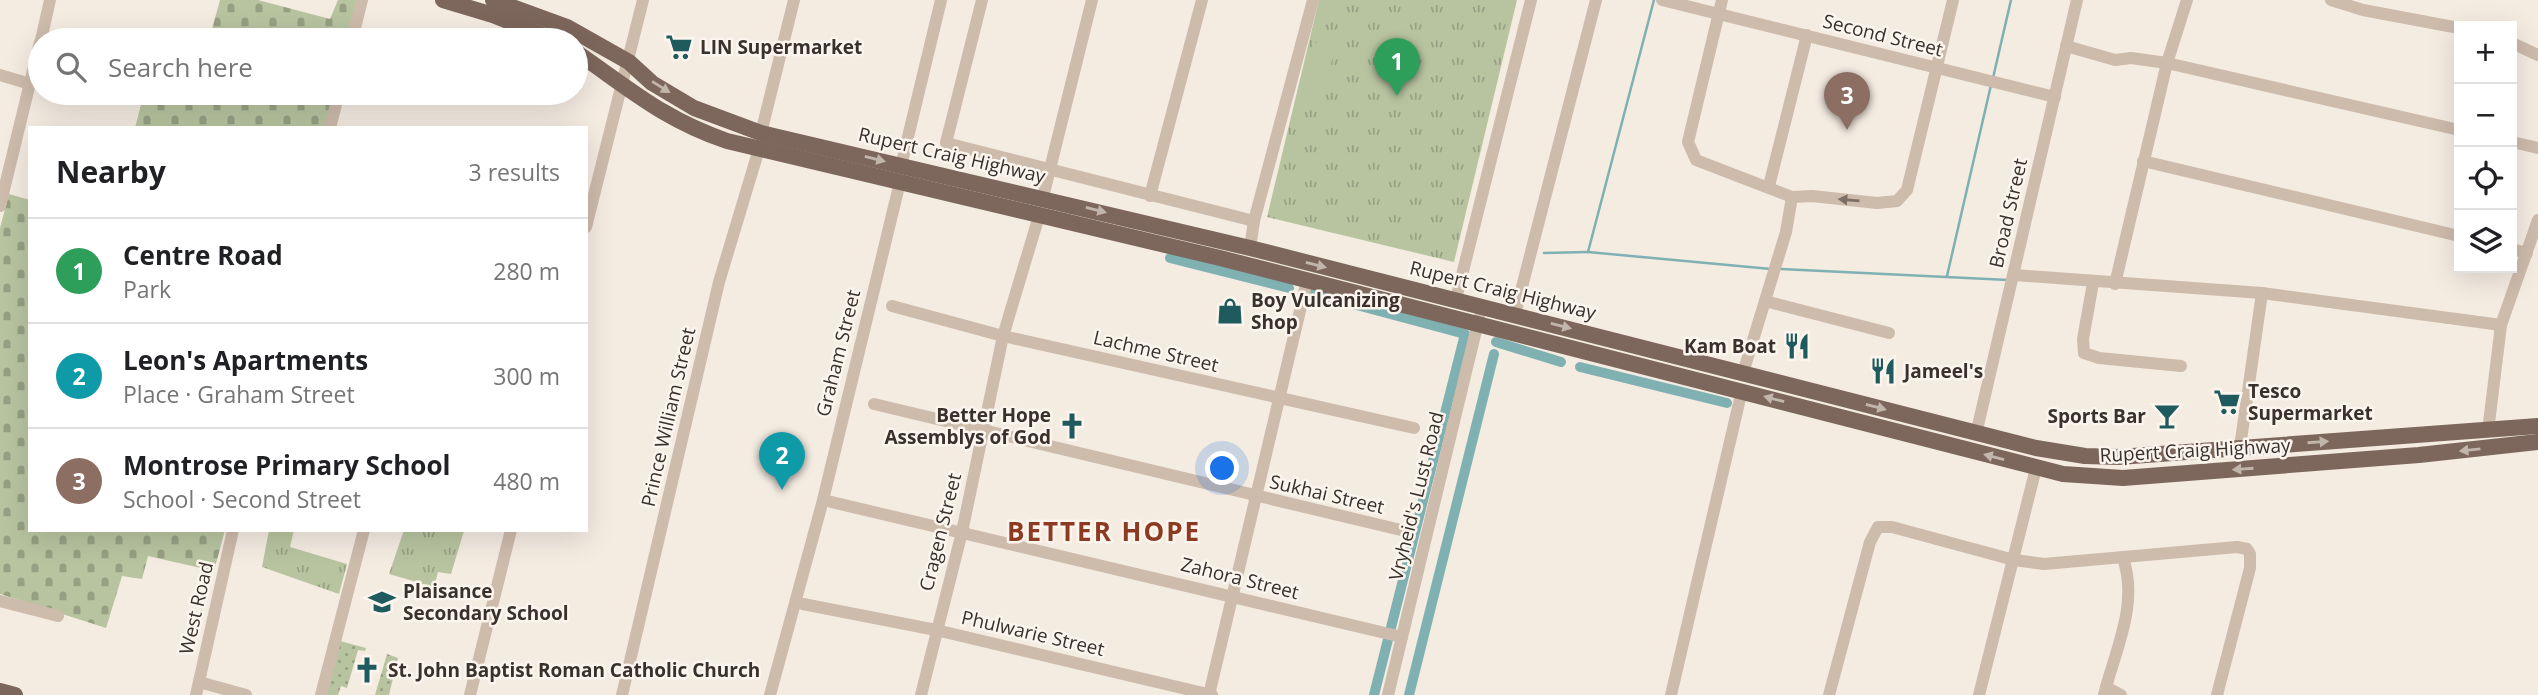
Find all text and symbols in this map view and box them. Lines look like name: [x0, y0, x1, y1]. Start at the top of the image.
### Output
street label: Second Street: [1820, 8, 1946, 63]
map controls: [2454, 21, 2517, 273]
button: +: [2454, 21, 2517, 84]
search box: [28, 28, 588, 105]
supermarket icon: LIN Supermarket: [664, 32, 694, 62]
place label: LIN Supermarket: [700, 34, 862, 60]
pin: 1: [1374, 38, 1420, 96]
icon: search: [52, 48, 90, 86]
text: Search here: [108, 49, 253, 85]
pin: 3: [1824, 72, 1870, 130]
one-way arrow: [651, 81, 670, 94]
button: −: [2454, 84, 2517, 147]
street label: Rupert Craig Highway: [856, 121, 1048, 189]
button: locate: [2454, 147, 2517, 210]
text: Nearby: [56, 151, 166, 192]
one-way arrow: [864, 154, 886, 165]
street label: Broad Street: [1983, 155, 2033, 270]
text: 3 results: [469, 156, 560, 188]
one-way arrow: [1838, 195, 1860, 206]
one-way arrow: [1086, 205, 1108, 216]
button: layers: [2454, 210, 2517, 273]
text: Centre Road: [123, 237, 283, 273]
street label: Rupert Craig Highway: [1407, 254, 1599, 326]
text: 1: [72, 255, 86, 287]
text: 280 m: [493, 255, 560, 287]
one-way arrow: [1305, 259, 1327, 270]
text: Park: [123, 273, 171, 305]
street label: Graham Street: [810, 287, 866, 419]
place label: Boy Vulcanizing Shop: [1251, 287, 1400, 335]
shop icon: Boy Vulcanizing Shop: [1215, 296, 1245, 326]
one-way arrow: [1550, 321, 1572, 332]
street label: Lachme Street: [1091, 324, 1221, 378]
street label: Prince William Street: [635, 325, 701, 509]
restaurant icon: Kam Boat: [1782, 331, 1812, 361]
place label: Kam Boat: [1684, 333, 1776, 359]
text: Leon's Apartments: [123, 342, 368, 378]
restaurant icon: Jameel's: [1868, 356, 1898, 386]
place label: Jameel's: [1902, 358, 1983, 384]
text: 2: [72, 360, 86, 392]
text: 300 m: [493, 360, 560, 392]
text: Place · Graham Street: [123, 378, 355, 410]
place label: Tesco Supermarket: [2248, 378, 2373, 426]
supermarket icon: Tesco Supermarket: [2212, 387, 2242, 417]
one-way arrow: [1763, 393, 1785, 404]
bar icon: Sports Bar: [2152, 401, 2182, 431]
place label: Better Hope Assemblys of God: [885, 402, 1051, 450]
one-way arrow: [1866, 403, 1887, 413]
place label: Sports Bar: [2048, 403, 2146, 429]
street label: Vryheid's Lust Road: [1382, 409, 1450, 583]
church icon: Better Hope Assemblys of God: [1057, 411, 1087, 441]
pin: 2: [759, 432, 805, 490]
street label: Rupert Craig Highway: [2099, 432, 2292, 468]
one-way arrow: [2307, 436, 2329, 447]
one-way arrow: [2459, 444, 2481, 455]
text: Montrose Primary School: [123, 447, 451, 483]
your location: [1205, 451, 1239, 485]
one-way arrow: [1983, 451, 2005, 462]
one-way arrow: [2232, 464, 2254, 475]
text: 3: [72, 465, 86, 497]
text: 480 m: [493, 465, 560, 497]
street label: Sukhai Street: [1267, 468, 1387, 520]
street label: Cragen Street: [913, 470, 967, 594]
text: School · Second Street: [123, 483, 361, 515]
district label: BETTER HOPE: [1007, 513, 1201, 549]
street label: Zahora Street: [1178, 551, 1302, 605]
street label: West Road: [173, 559, 219, 657]
place label: Plaisance Secondary School: [403, 578, 569, 626]
school or university icon: Plaisance Secondary School: [367, 587, 397, 617]
street label: Phulwarie Street: [959, 604, 1107, 662]
church icon: St. John Baptist Roman Catholic Church: [352, 655, 382, 685]
place label: St. John Baptist Roman Catholic Church: [388, 657, 760, 683]

